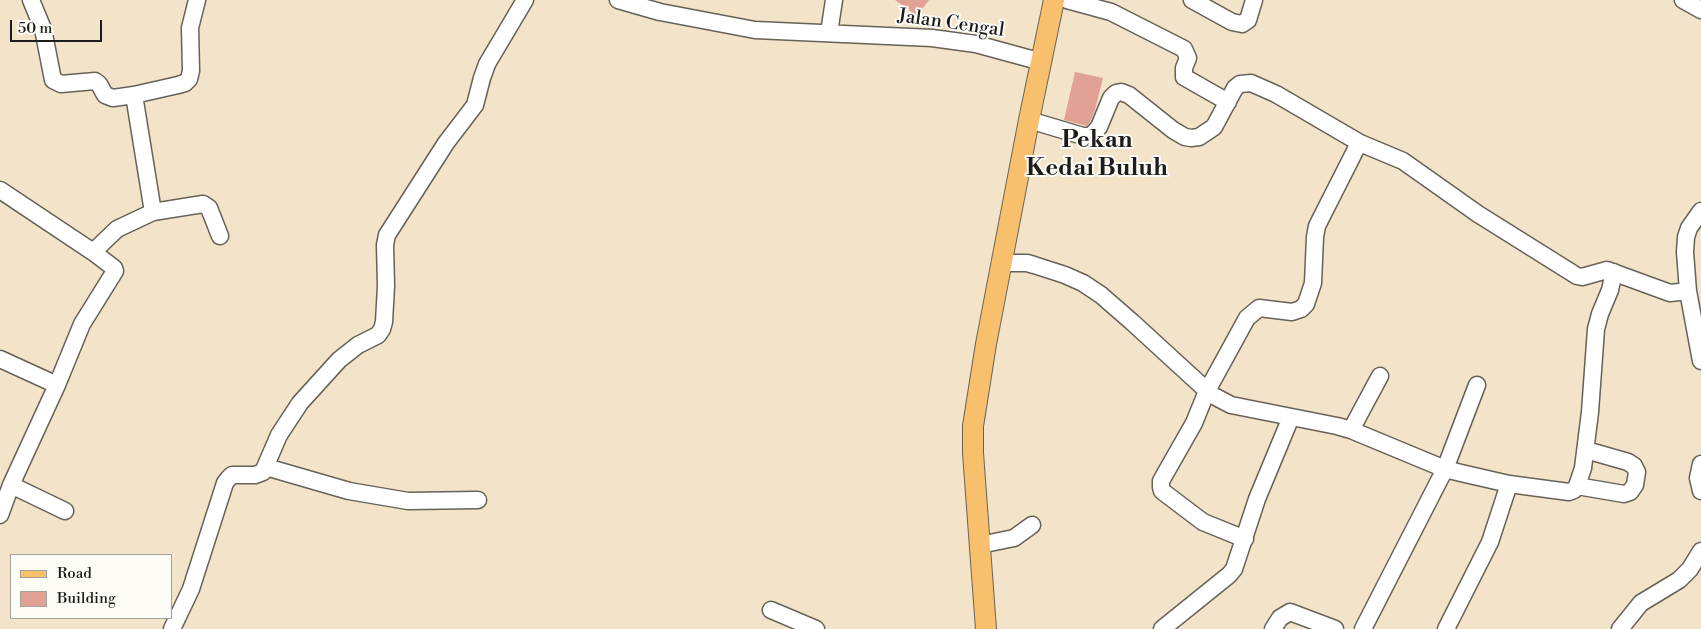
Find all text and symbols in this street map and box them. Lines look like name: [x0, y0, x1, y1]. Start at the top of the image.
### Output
street label: Jalan Cengal: [896, 5, 1006, 43]
scale bar: [12, 10, 105, 42]
text: 50 m: [18, 19, 52, 38]
district label: Pekan Kedai Buluh: [1026, 127, 1168, 183]
legend: [10, 554, 172, 619]
text: Road: [57, 564, 92, 583]
text: Building: [57, 589, 116, 608]

